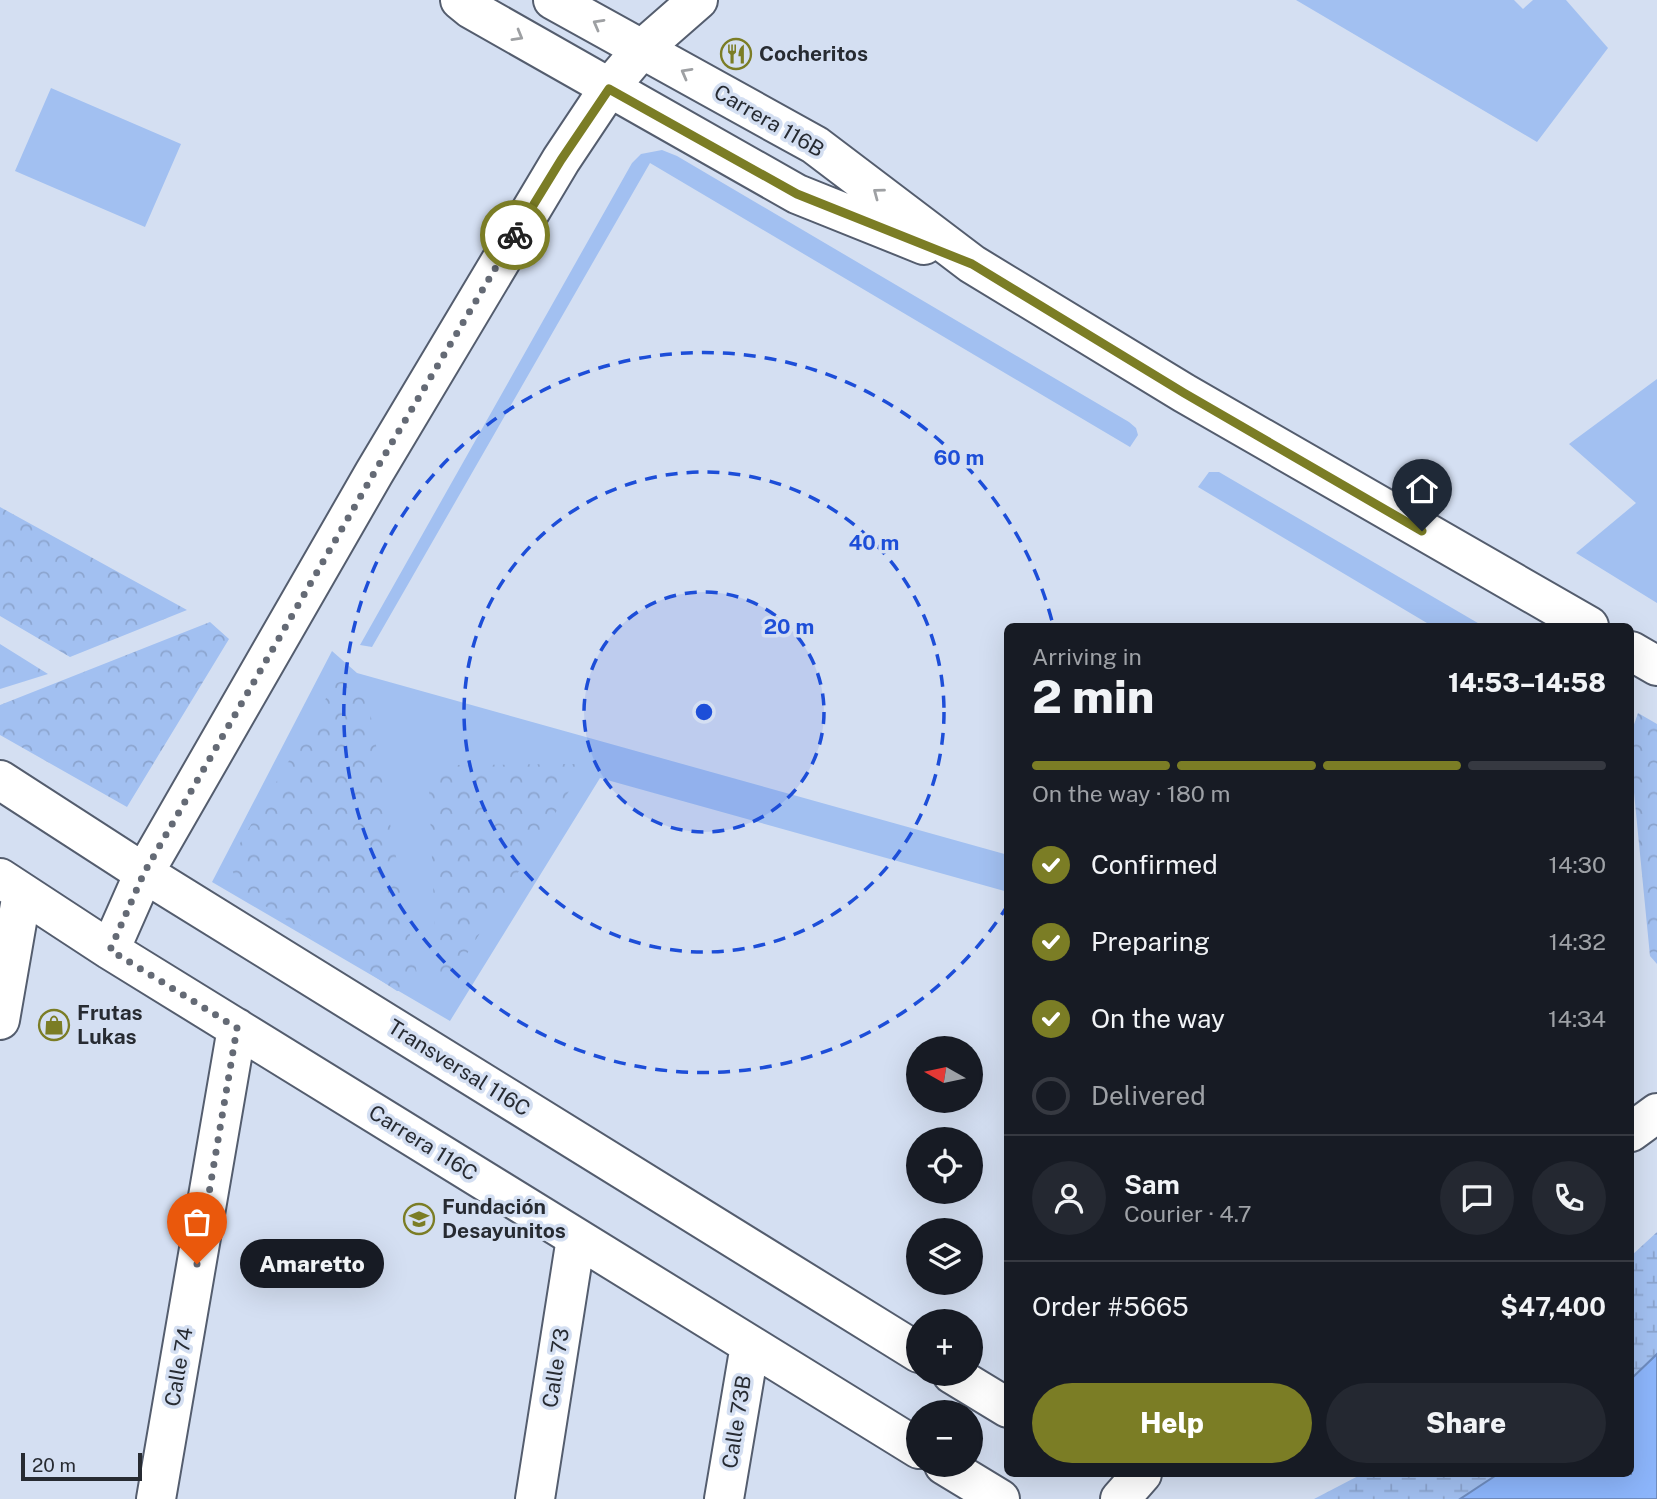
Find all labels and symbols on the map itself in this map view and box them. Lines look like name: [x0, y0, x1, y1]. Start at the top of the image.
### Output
one-way arrow: [592, 19, 605, 32]
one-way arrow: [510, 28, 523, 41]
restaurant icon: Cocheritos: [719, 37, 753, 71]
place label: Cocheritos: [759, 41, 868, 66]
one-way arrow: [681, 68, 693, 81]
street label: Carrera 116B: [710, 79, 829, 162]
one-way arrow: [874, 189, 886, 202]
courier: [480, 200, 550, 270]
text: 60 m: [934, 445, 984, 470]
pin: [1392, 459, 1452, 531]
text: 40 m: [849, 530, 899, 555]
text: 20 m: [764, 614, 814, 639]
centre of rings: [692, 700, 716, 724]
place label: Frutas Lukas: [77, 1000, 143, 1049]
shop icon: Frutas Lukas: [37, 1008, 71, 1042]
street label: Transversal 116C: [384, 1014, 535, 1121]
north arrow: [906, 1036, 984, 1113]
street label: Carrera 116C: [364, 1099, 482, 1186]
pin: [167, 1192, 227, 1264]
place label: Fundación Desayunitos: [442, 1194, 566, 1243]
school or university icon: Fundación Desayunitos: [402, 1202, 436, 1236]
callout: Amaretto: [239, 1240, 382, 1288]
street label: Calle 74: [159, 1325, 198, 1408]
street label: Calle 73: [537, 1326, 574, 1409]
street label: Calle 73B: [717, 1373, 756, 1470]
scale bar: [21, 1450, 142, 1482]

